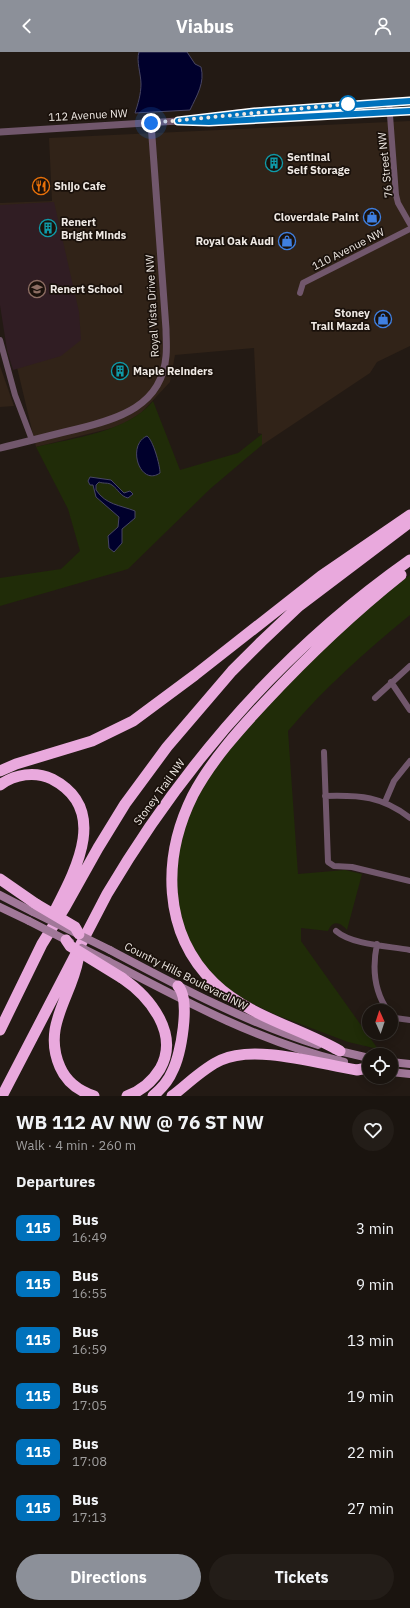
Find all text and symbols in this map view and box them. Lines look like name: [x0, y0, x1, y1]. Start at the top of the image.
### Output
icon: back: [16, 15, 38, 37]
text: Viabus: [176, 15, 234, 38]
icon: person: [372, 15, 394, 37]
unlabelled marker: [339, 95, 357, 113]
street label: 112 Avenue NW: [48, 106, 128, 124]
your location: [141, 113, 161, 133]
street label: 76 Street NW: [375, 131, 395, 199]
place label: Sentinal Self Storage: [287, 150, 350, 177]
building icon: Sentinal Self Storage: [264, 153, 284, 173]
restaurant icon: Shijo Cafe: [31, 176, 51, 196]
place label: Shijo Cafe: [54, 179, 106, 193]
shop icon: Cloverdale Paint: [362, 207, 382, 227]
place label: Cloverdale Paint: [274, 210, 359, 224]
place label: Renert Bright Minds: [61, 215, 127, 242]
building icon: Renert Bright Minds: [38, 218, 58, 238]
street label: 110 Avenue NW: [309, 225, 387, 273]
shop icon: Royal Oak Audi: [277, 231, 297, 251]
place label: Royal Oak Audi: [196, 234, 274, 248]
street label: Royal Vista Drive NW: [142, 254, 162, 358]
school or university icon: Renert School: [27, 279, 47, 299]
place label: Renert School: [50, 282, 123, 296]
place label: Stoney Trail Mazda: [311, 306, 370, 333]
shop icon: Stoney Trail Mazda: [373, 309, 393, 329]
building icon: Maple Reinders: [110, 361, 130, 381]
place label: Maple Reinders: [133, 364, 214, 378]
street label: Stoney Trail NW: [130, 756, 188, 828]
street label: Country Hills Boulevard NW: [122, 939, 250, 1013]
north arrow: [362, 1004, 398, 1040]
map controls: [362, 1004, 398, 1084]
button: locate: [362, 1048, 398, 1084]
button: heart: [352, 1109, 394, 1151]
text: WB 112 AV NW @ 76 ST NW: [16, 1110, 264, 1134]
text: Walk · 4 min · 260 m: [16, 1137, 136, 1154]
text: Departures: [16, 1172, 95, 1191]
text: Bus: [72, 1210, 99, 1229]
text: 115: [25, 1219, 51, 1237]
text: 3 min: [356, 1219, 394, 1238]
text: 16:49: [72, 1229, 107, 1246]
text: Bus: [72, 1266, 99, 1285]
text: 115: [25, 1275, 51, 1293]
text: 9 min: [356, 1275, 394, 1294]
text: 16:55: [72, 1285, 107, 1302]
text: Bus: [72, 1322, 99, 1341]
text: 115: [25, 1331, 51, 1349]
text: 13 min: [347, 1331, 394, 1350]
text: 16:59: [72, 1341, 107, 1358]
text: Bus: [72, 1378, 99, 1397]
text: 115: [25, 1387, 51, 1405]
text: 19 min: [347, 1387, 394, 1406]
text: 17:05: [72, 1397, 107, 1414]
text: Bus: [72, 1434, 99, 1453]
text: 115: [25, 1443, 51, 1461]
text: 22 min: [347, 1443, 394, 1462]
text: 17:08: [72, 1453, 107, 1470]
text: Bus: [72, 1490, 99, 1509]
text: 115: [25, 1499, 51, 1517]
text: 27 min: [347, 1499, 394, 1518]
text: 17:13: [72, 1509, 107, 1526]
button: Directions: [16, 1554, 201, 1600]
button: Tickets: [209, 1554, 394, 1600]

